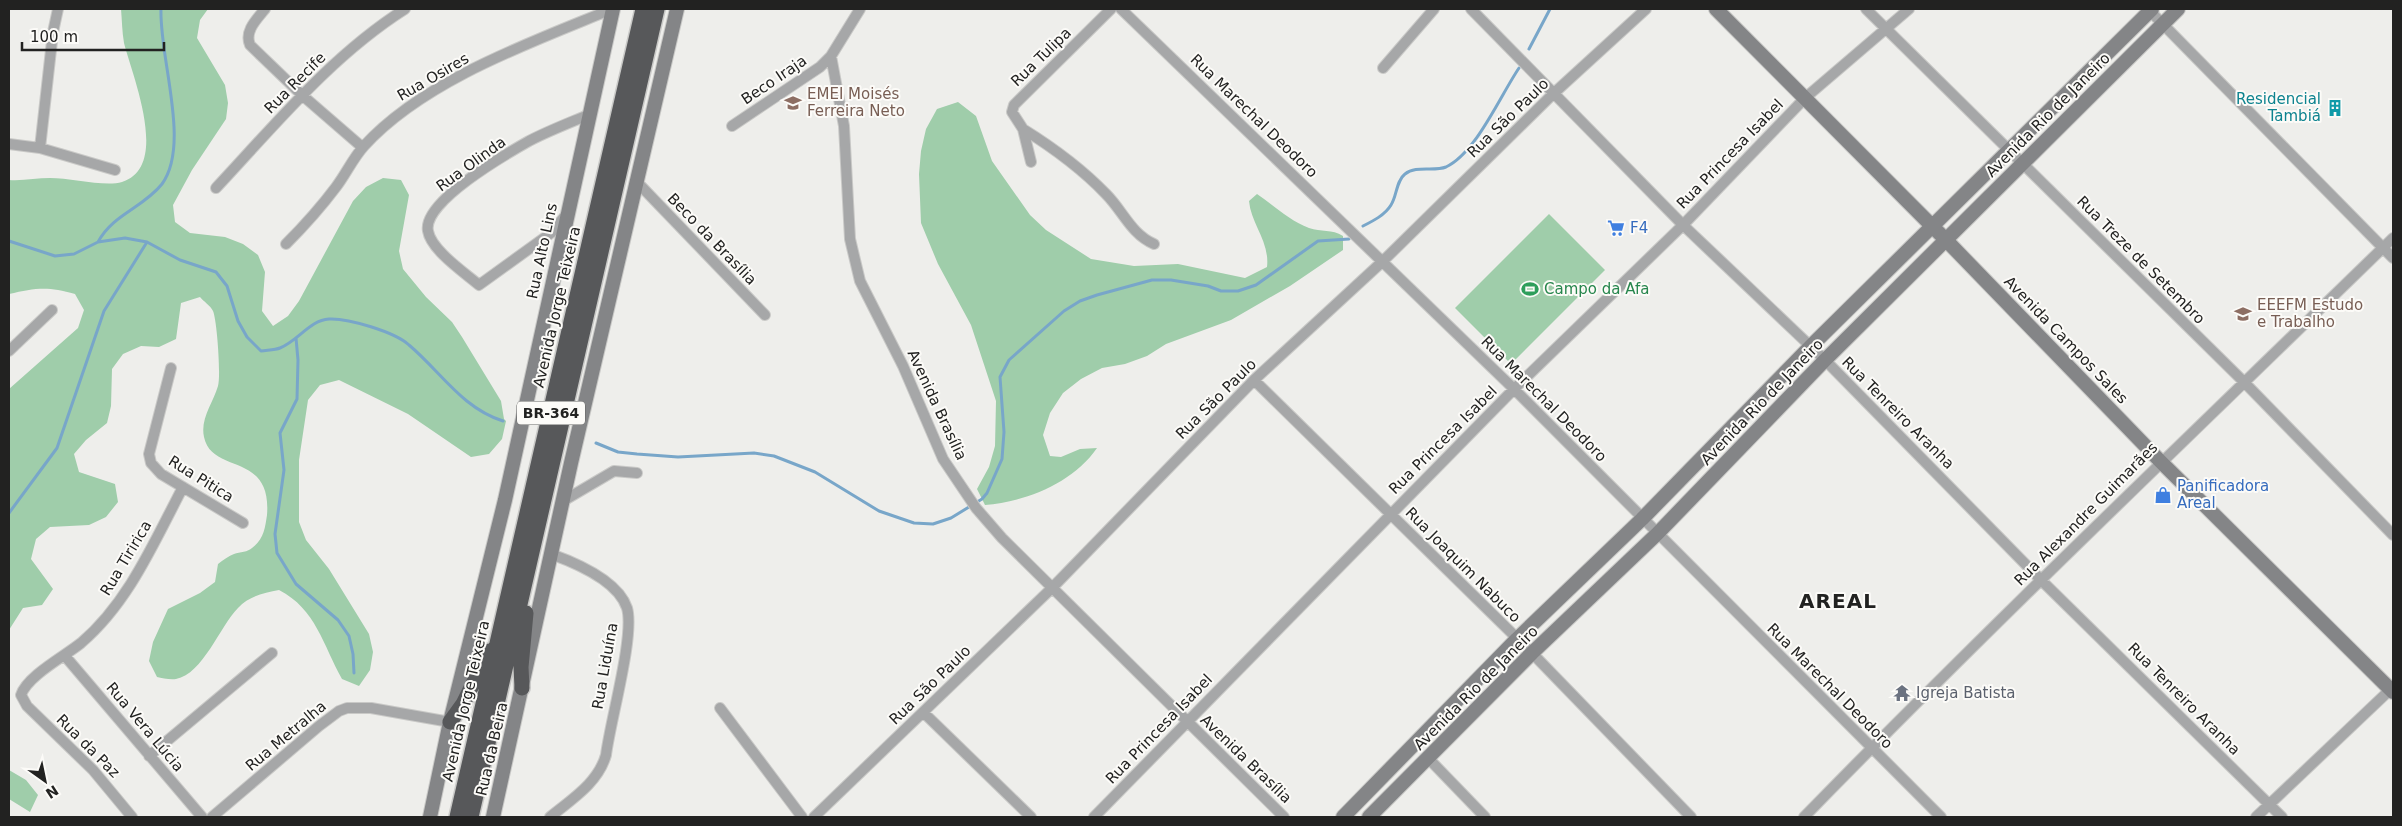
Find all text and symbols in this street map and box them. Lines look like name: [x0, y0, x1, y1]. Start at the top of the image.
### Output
scale bar: [22, 20, 165, 52]
street label: Rua Tulipa: [1007, 24, 1075, 90]
text: 100 m: [30, 28, 78, 46]
street label: Rua Recife: [261, 49, 329, 117]
street label: Rua Osires: [394, 49, 472, 105]
street label: Avenida Rio de Janeiro: [1982, 49, 2114, 181]
street label: Rua Marechal Deodoro: [1187, 50, 1321, 182]
street label: Beco Iraja: [738, 52, 810, 108]
street label: Rua São Paulo: [1464, 75, 1552, 161]
place label: EMEI Moisés Ferreira Neto: [807, 85, 905, 120]
place label: Residencial Tambiá: [2236, 90, 2321, 125]
school or university icon: EMEI Moisés Ferreira Neto: [783, 93, 803, 113]
street label: Rua Princesa Isabel: [1673, 95, 1787, 213]
building icon: Residencial Tambiá: [2325, 98, 2345, 118]
street label: Rua Olinda: [433, 133, 509, 195]
street label: Beco da Brasília: [664, 189, 760, 289]
street label: Rua Treze de Setembro: [2073, 192, 2209, 328]
street label: Rua Alto Lins: [523, 201, 561, 300]
supermarket icon: F4: [1606, 218, 1626, 238]
place label: F4: [1630, 219, 1648, 237]
street label: Avenida Jorge Teixeira: [530, 225, 584, 389]
street label: Avenida Campos Sales: [2000, 273, 2132, 408]
sports icon: Campo da Afa: [1520, 279, 1540, 299]
place label: Campo da Afa: [1544, 280, 1649, 298]
place label: EEEFM Estudo e Trabalho: [2257, 296, 2363, 331]
school or university icon: EEEFM Estudo e Trabalho: [2233, 304, 2253, 324]
street label: Rua Marechal Deodoro: [1478, 333, 1610, 465]
street label: Avenida Rio de Janeiro: [1697, 335, 1827, 469]
street label: Avenida Brasília: [904, 347, 970, 463]
street label: Rua Tenreiro Aranha: [1838, 353, 1958, 473]
street label: Rua São Paulo: [1172, 355, 1260, 443]
street label: Rua Princesa Isabel: [1385, 382, 1501, 498]
road number: BR-364: [517, 402, 585, 424]
street label: Rua Alexandre Guimarães: [2011, 439, 2161, 589]
street label: Rua Pitica: [165, 452, 237, 506]
place label: Panificadora Areal: [2177, 477, 2269, 512]
shop icon: Panificadora Areal: [2153, 485, 2173, 505]
street label: Rua Joaquim Nabuco: [1402, 504, 1524, 626]
street label: Rua Tiririca: [97, 517, 155, 599]
district label: AREAL: [1799, 589, 1877, 613]
street label: Avenida Jorge Teixeira: [439, 619, 493, 783]
street label: Rua Marechal Deodoro: [1764, 620, 1896, 752]
street label: Rua Liduína: [589, 621, 621, 711]
street label: Avenida Rio de Janeiro: [1410, 622, 1542, 754]
street label: Rua Tenreiro Aranha: [2124, 639, 2244, 759]
street label: Rua São Paulo: [886, 642, 974, 728]
street label: Rua Princesa Isabel: [1102, 670, 1216, 788]
street label: Rua Vera Lúcia: [102, 679, 188, 775]
temple icon: Igreja Batista: [1892, 683, 1912, 703]
place label: Igreja Batista: [1916, 684, 2016, 702]
street label: Rua Metralha: [242, 697, 330, 775]
street label: Rua da Beira: [472, 700, 512, 798]
street label: Rua da Paz: [53, 711, 123, 781]
street label: Avenida Brasília: [1197, 711, 1295, 807]
north arrow: [20, 756, 70, 806]
text: N: [43, 782, 61, 802]

